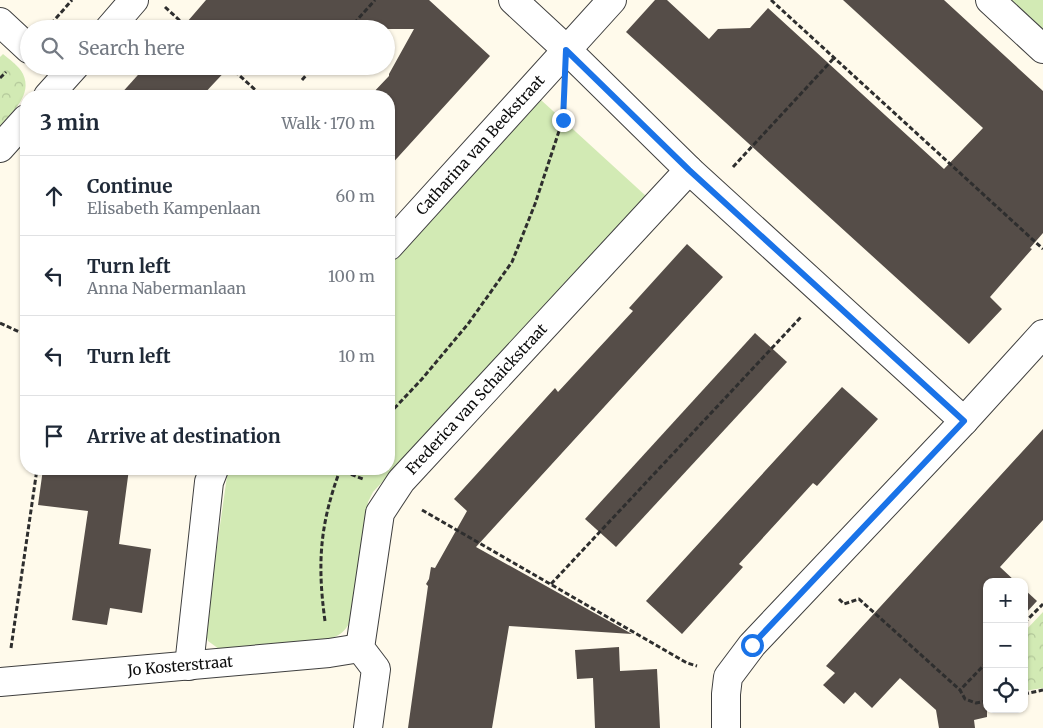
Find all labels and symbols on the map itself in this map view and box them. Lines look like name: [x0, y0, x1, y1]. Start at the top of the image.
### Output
street label: Catharina van Beekstraat: [412, 71, 548, 219]
route end: [552, 109, 575, 132]
street label: Frederica van Schaickstraat: [402, 319, 551, 478]
route start: [741, 634, 764, 657]
street label: Jo Kosterstraat: [126, 651, 234, 680]

